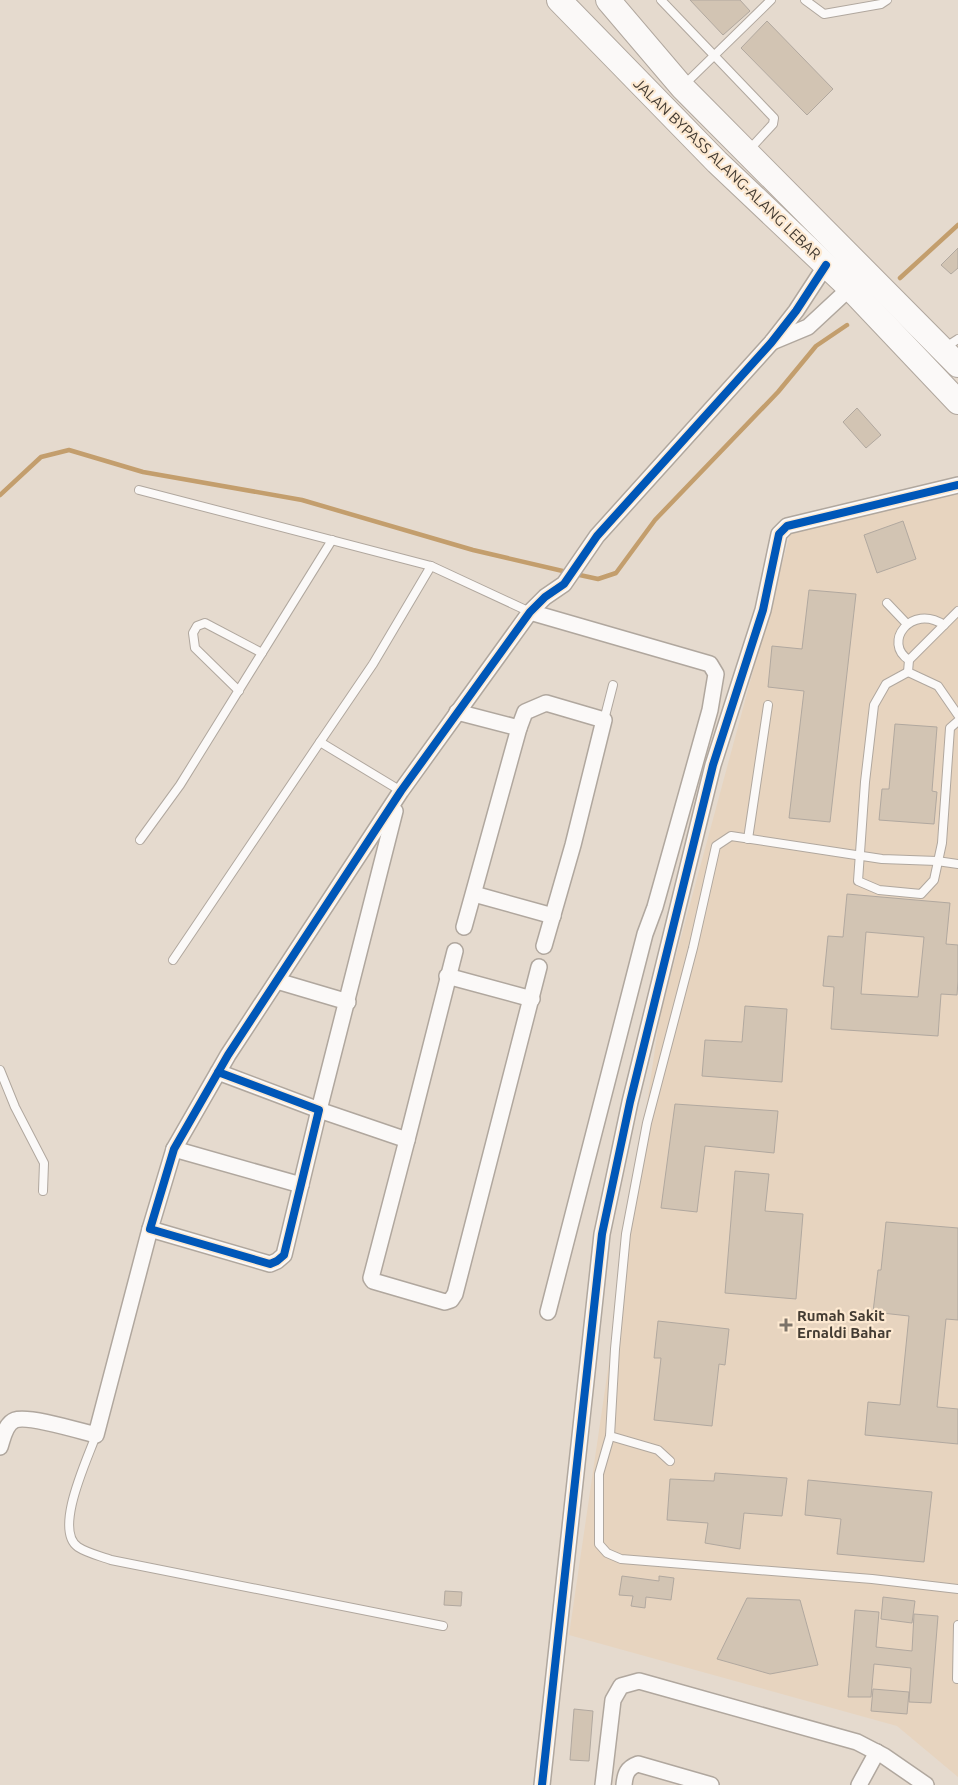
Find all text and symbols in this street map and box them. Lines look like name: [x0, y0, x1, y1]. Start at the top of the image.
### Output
street label: JALAN BYPASS ALANG-ALANG LEBAR: [630, 75, 824, 263]
place label: Rumah Sakit Ernaldi Bahar: [797, 1307, 892, 1341]
marker: Rumah Sakit Ernaldi Bahar: [779, 1318, 793, 1332]

